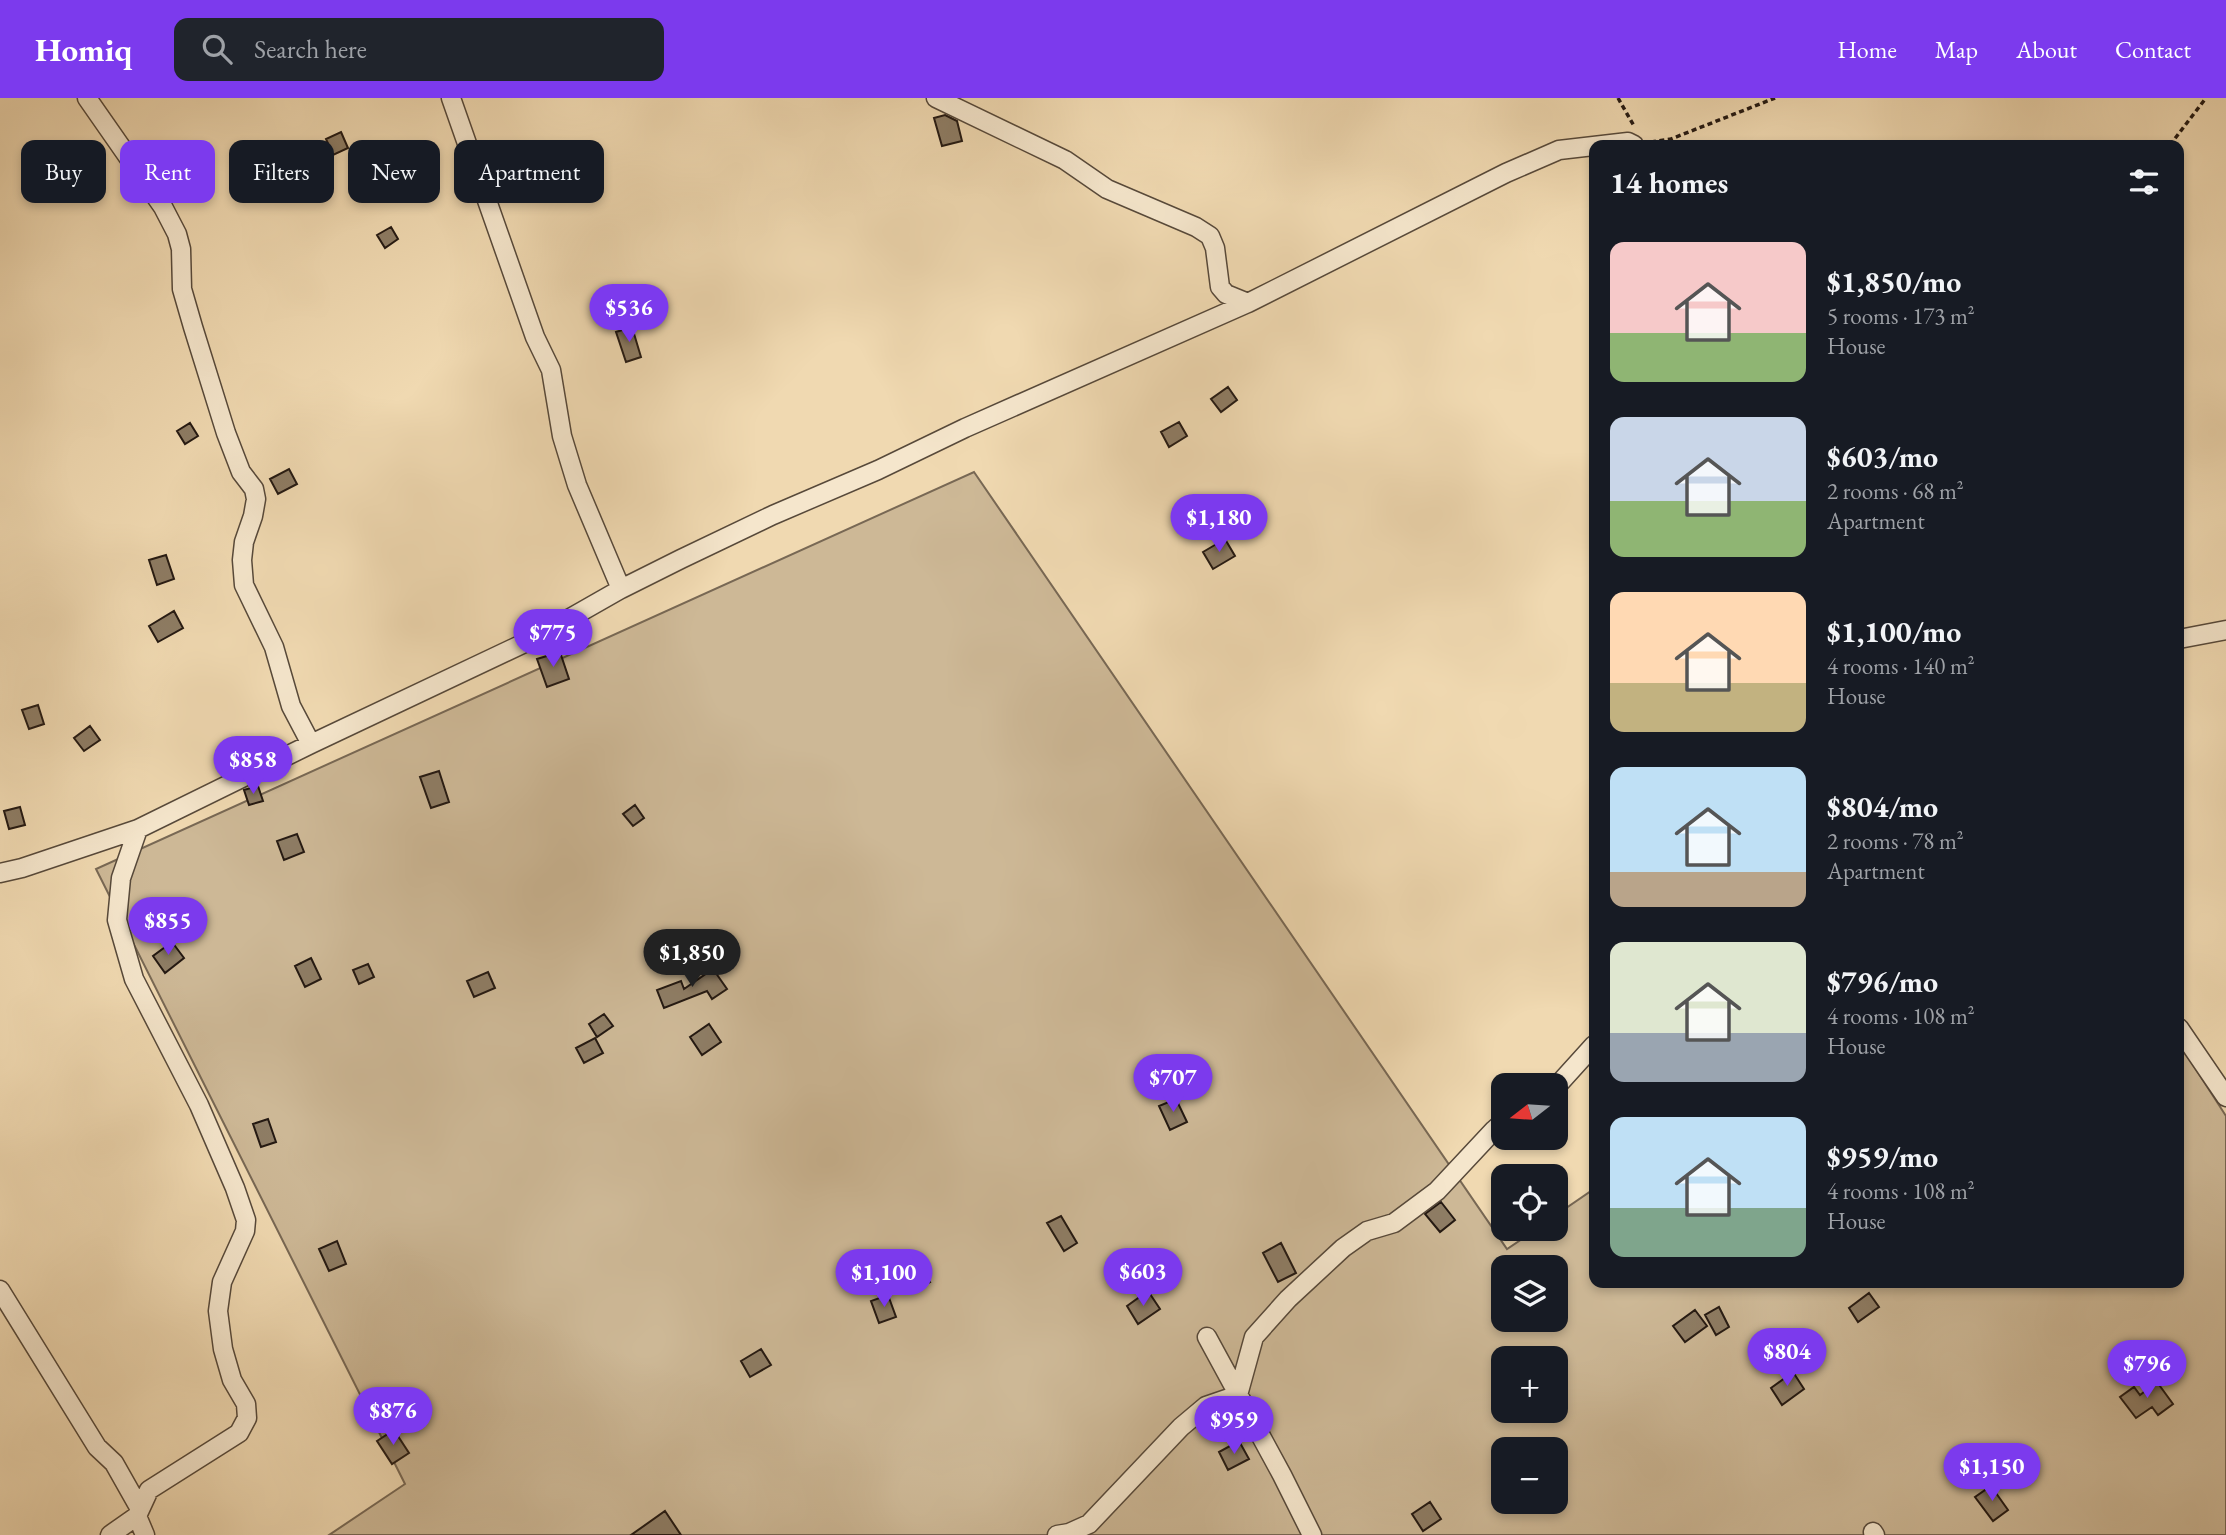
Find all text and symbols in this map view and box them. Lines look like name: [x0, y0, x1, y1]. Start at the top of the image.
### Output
search box: [174, 18, 664, 81]
text: Homiq: [35, 28, 132, 71]
icon: search: [198, 30, 236, 68]
text: Search here: [254, 32, 367, 66]
text: Home: [1837, 34, 1897, 65]
text: Map: [1935, 34, 1978, 65]
text: About: [2016, 34, 2077, 65]
text: Contact: [2115, 34, 2191, 65]
chip: Buy: [21, 140, 106, 203]
chip: Rent: [120, 140, 215, 203]
chip: Filters: [229, 140, 334, 203]
chip: New: [348, 140, 440, 203]
chip: Apartment: [454, 140, 604, 203]
text: 14 homes: [1610, 163, 1728, 202]
icon: filters: [2125, 163, 2163, 201]
text: $1,850/mo: [1827, 262, 1961, 301]
icon: home: [1666, 270, 1750, 354]
pin: $536: [588, 285, 670, 344]
text: $536: [605, 292, 653, 322]
text: 5 rooms · 173 m²: [1827, 301, 1975, 331]
text: House: [1827, 331, 1886, 361]
text: $603/mo: [1827, 437, 1938, 476]
icon: home: [1666, 445, 1750, 529]
text: 2 rooms · 68 m²: [1827, 476, 1964, 506]
pin: $1,180: [1162, 494, 1276, 554]
text: $1,180: [1187, 502, 1251, 532]
text: Apartment: [1827, 506, 1925, 536]
pin: $775: [512, 610, 594, 669]
text: $1,100/mo: [1827, 612, 1961, 651]
text: $775: [529, 617, 577, 647]
icon: home: [1666, 620, 1750, 704]
text: 4 rooms · 140 m²: [1827, 651, 1975, 681]
text: House: [1827, 681, 1886, 711]
pin: $858: [212, 736, 294, 796]
text: $858: [229, 744, 277, 774]
text: $804/mo: [1827, 787, 1938, 826]
icon: home: [1666, 795, 1750, 879]
text: 2 rooms · 78 m²: [1827, 826, 1964, 856]
text: Apartment: [1827, 856, 1925, 886]
pin: $855: [127, 898, 209, 957]
text: $855: [144, 905, 192, 935]
pin: $1,850: [635, 930, 749, 989]
text: $1,850: [660, 937, 724, 967]
text: $796/mo: [1827, 962, 1938, 1001]
icon: home: [1666, 970, 1750, 1054]
text: 4 rooms · 108 m²: [1827, 1001, 1975, 1031]
text: House: [1827, 1031, 1886, 1061]
pin: $707: [1132, 1054, 1214, 1114]
text: $707: [1149, 1062, 1197, 1092]
north arrow: [1491, 1073, 1568, 1150]
map controls: [1491, 1073, 1568, 1514]
text: $959/mo: [1827, 1137, 1938, 1176]
icon: home: [1666, 1145, 1750, 1229]
button: locate: [1491, 1164, 1568, 1241]
text: 4 rooms · 108 m²: [1827, 1176, 1975, 1206]
text: House: [1827, 1206, 1886, 1236]
pin: $603: [1102, 1248, 1184, 1308]
pin: $1,100: [827, 1250, 941, 1309]
button: layers: [1491, 1255, 1568, 1332]
text: $603: [1119, 1256, 1167, 1286]
text: $1,100: [852, 1257, 916, 1287]
pin: $804: [1746, 1328, 1828, 1388]
text: $804: [1763, 1336, 1811, 1366]
pin: $796: [2106, 1340, 2188, 1400]
button: +: [1491, 1346, 1568, 1423]
text: $796: [2123, 1348, 2171, 1378]
pin: $876: [352, 1388, 434, 1447]
text: $876: [369, 1395, 417, 1425]
pin: $959: [1193, 1396, 1275, 1456]
text: $959: [1210, 1404, 1258, 1434]
button: −: [1491, 1437, 1568, 1514]
pin: $1,150: [1935, 1444, 2049, 1503]
text: $1,150: [1960, 1451, 2024, 1481]

